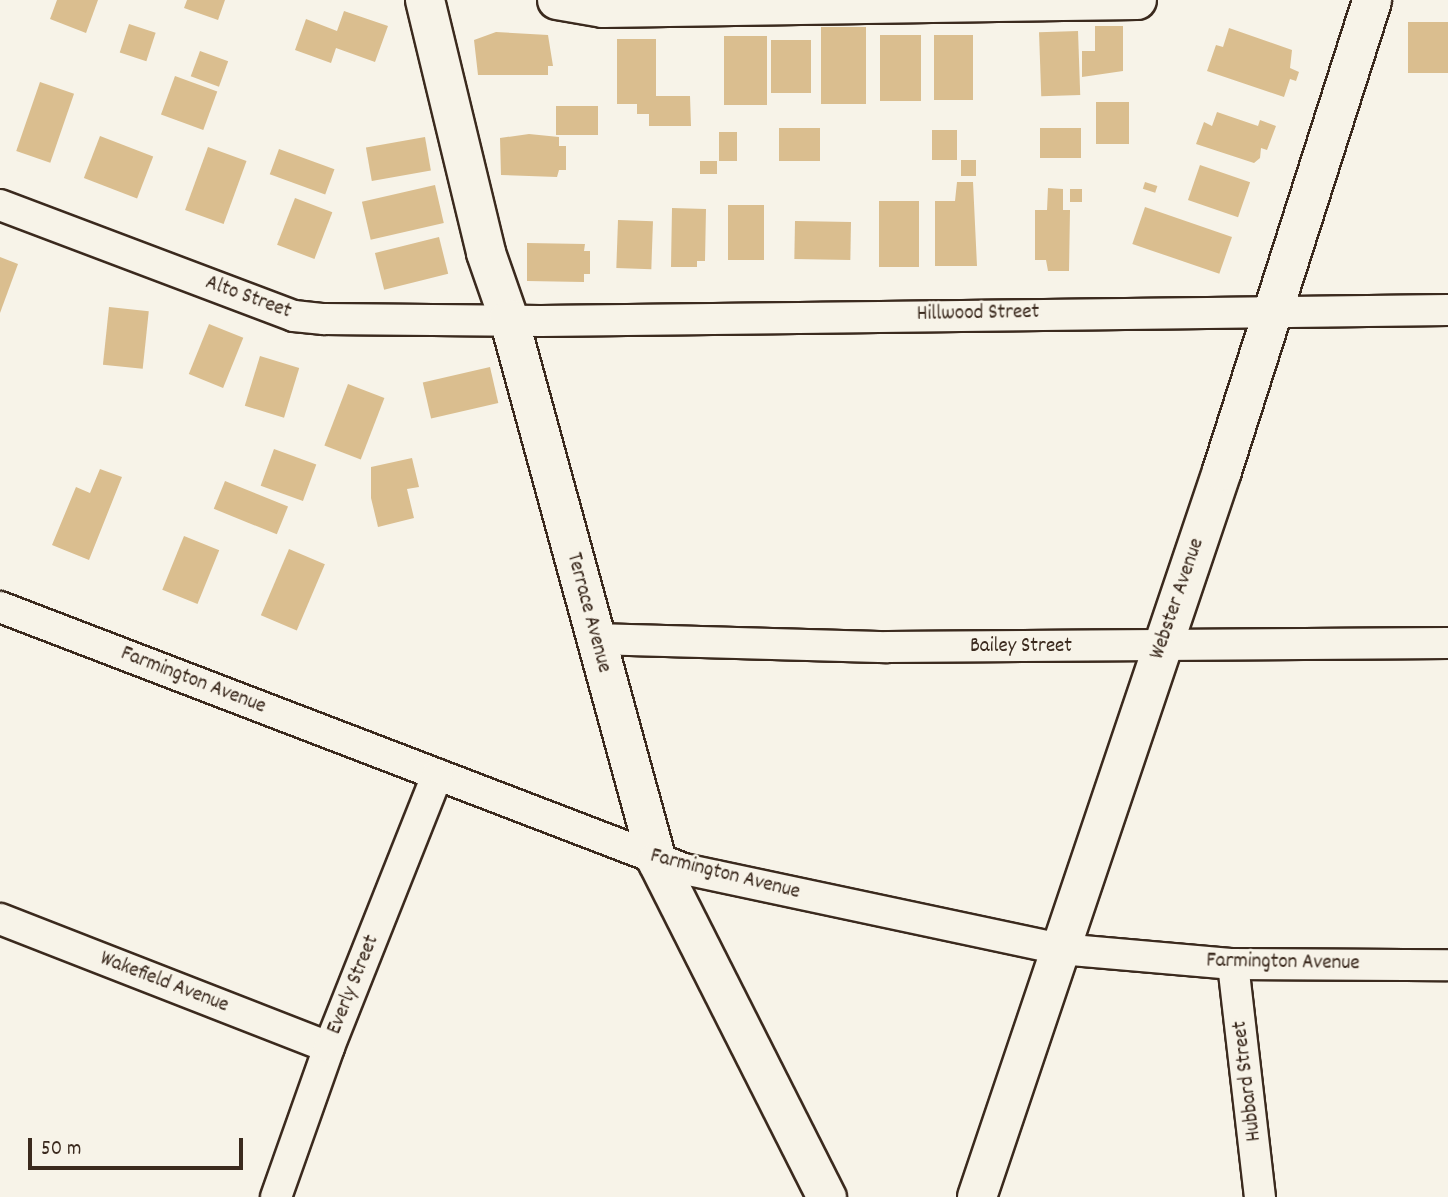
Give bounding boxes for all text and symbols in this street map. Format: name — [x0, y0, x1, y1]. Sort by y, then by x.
street label: Alto Street — [202, 271, 294, 325]
street label: Hillwood Street — [917, 300, 1039, 328]
street label: Webster Avenue — [1146, 535, 1210, 663]
street label: Terrace Avenue — [560, 550, 616, 676]
street label: Bailey Street — [970, 634, 1072, 660]
street label: Farmington Avenue — [117, 642, 269, 720]
street label: Farmington Avenue — [648, 844, 802, 906]
street label: Everly Street — [323, 932, 385, 1038]
street label: Wakefield Avenue — [96, 947, 232, 1019]
street label: Farmington Avenue — [1206, 949, 1360, 977]
street label: Hubbard Street — [1228, 1019, 1268, 1143]
scale bar — [32, 1124, 247, 1168]
text: 50 m — [41, 1135, 81, 1165]

